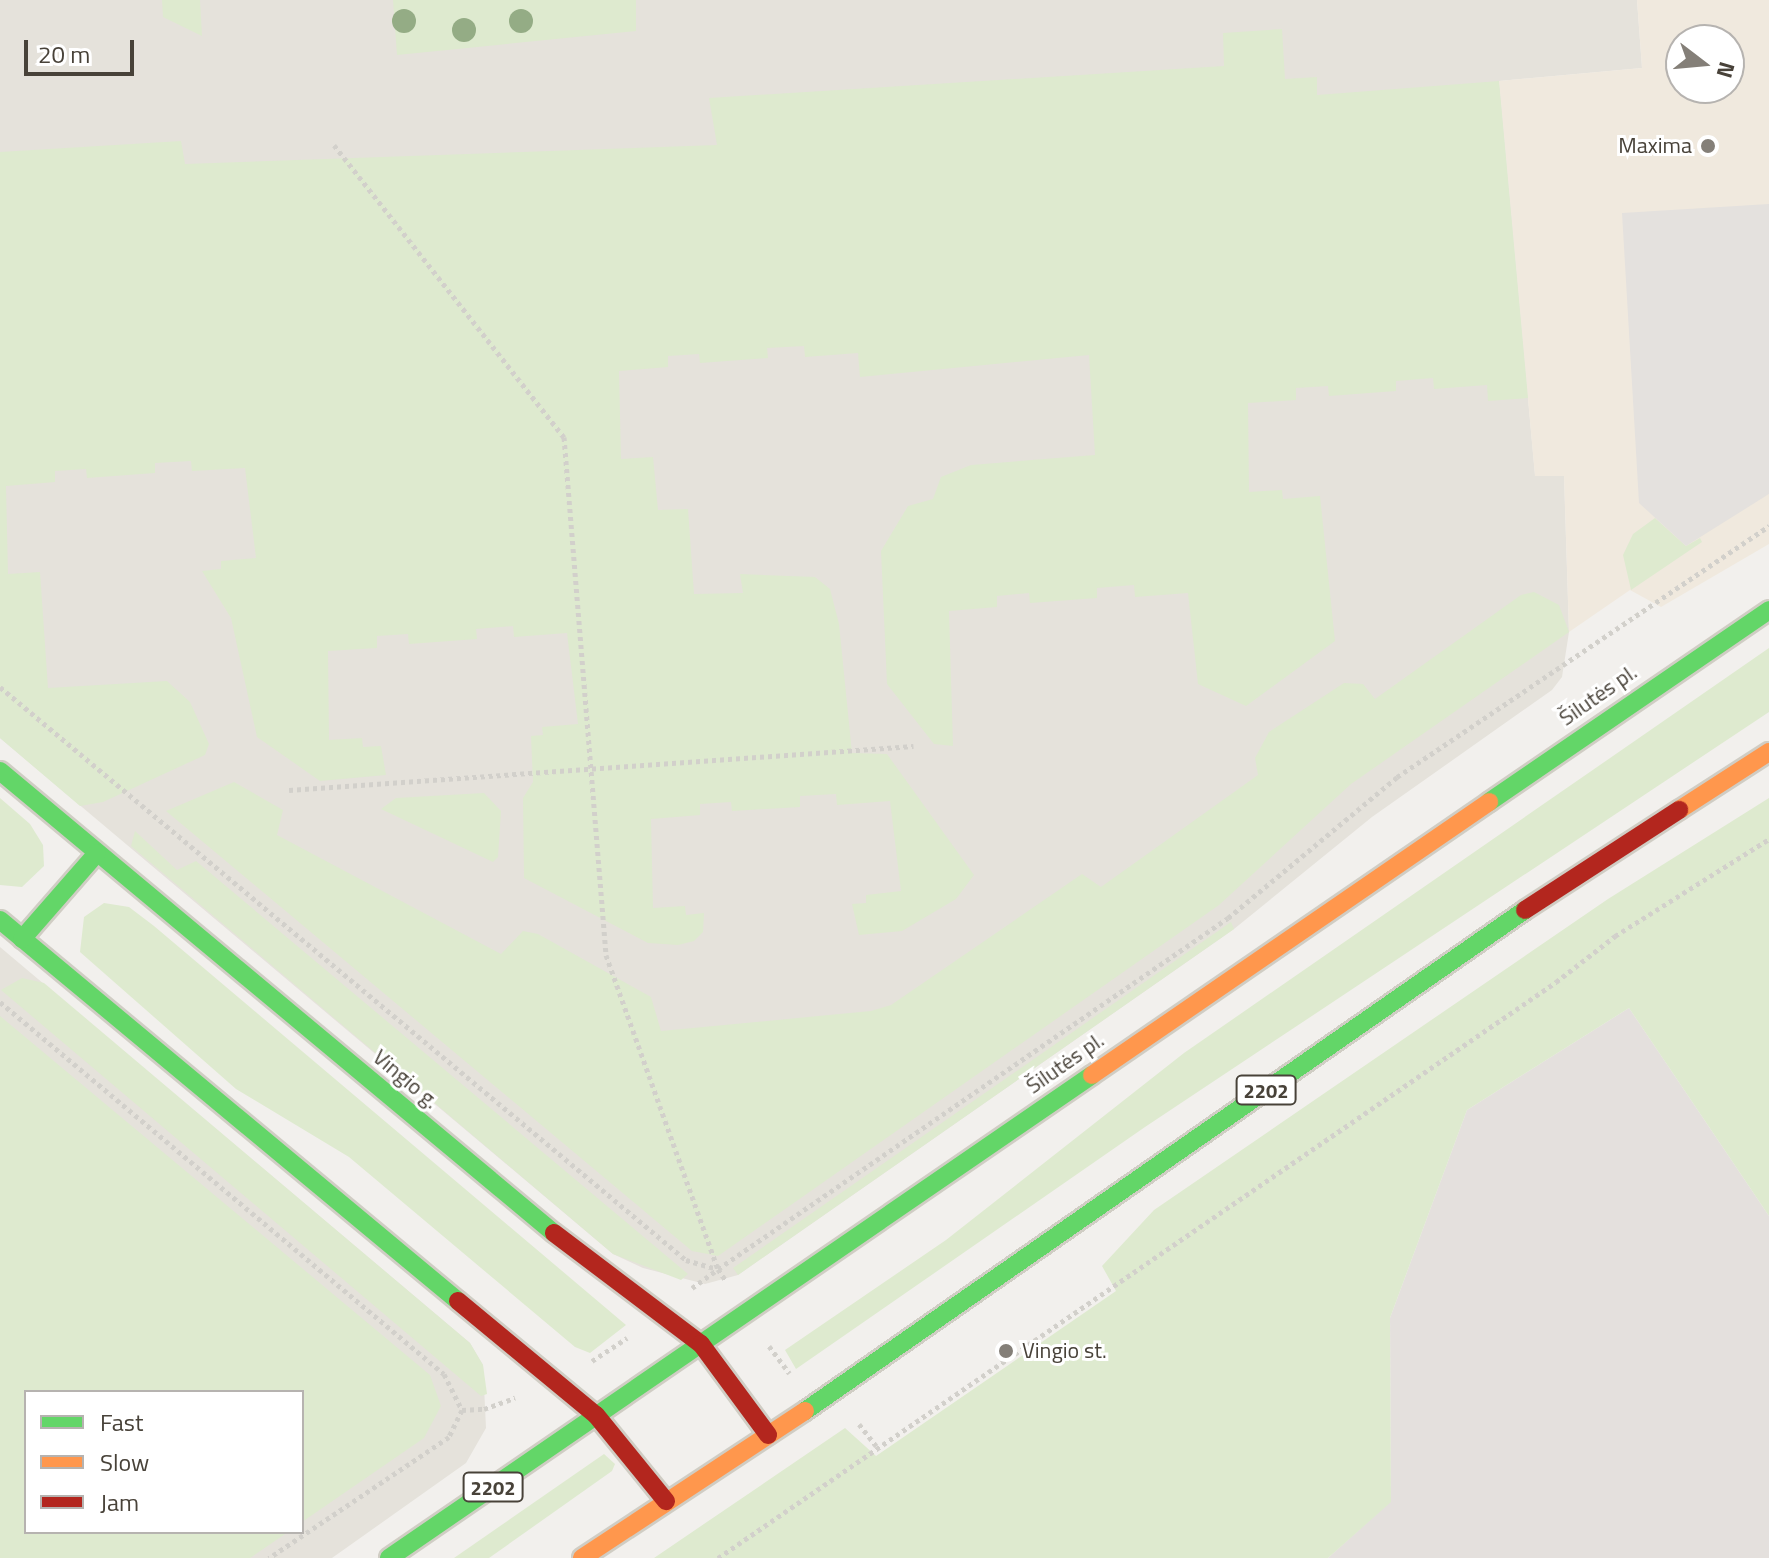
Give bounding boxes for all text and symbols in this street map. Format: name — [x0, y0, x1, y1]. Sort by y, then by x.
scale bar — [28, 24, 138, 74]
north arrow — [1665, 24, 1745, 104]
text: 20 m — [38, 36, 90, 72]
text: N — [1708, 58, 1745, 82]
place label: Maxima — [1618, 133, 1692, 159]
marker: Maxima — [1699, 137, 1717, 155]
street label: Šilutės pl. — [1554, 659, 1642, 731]
street label: Šilutės pl. — [1021, 1027, 1109, 1099]
street label: Vingio g. — [368, 1044, 444, 1114]
road number: 2202 — [1234, 1074, 1298, 1106]
place label: Vingio st. — [1022, 1338, 1107, 1364]
marker: Vingio st. — [997, 1342, 1015, 1360]
legend — [24, 1390, 304, 1534]
text: Fast — [100, 1404, 143, 1440]
text: Slow — [100, 1444, 149, 1480]
road number: 2202 — [461, 1471, 525, 1503]
text: Jam — [100, 1484, 139, 1520]

